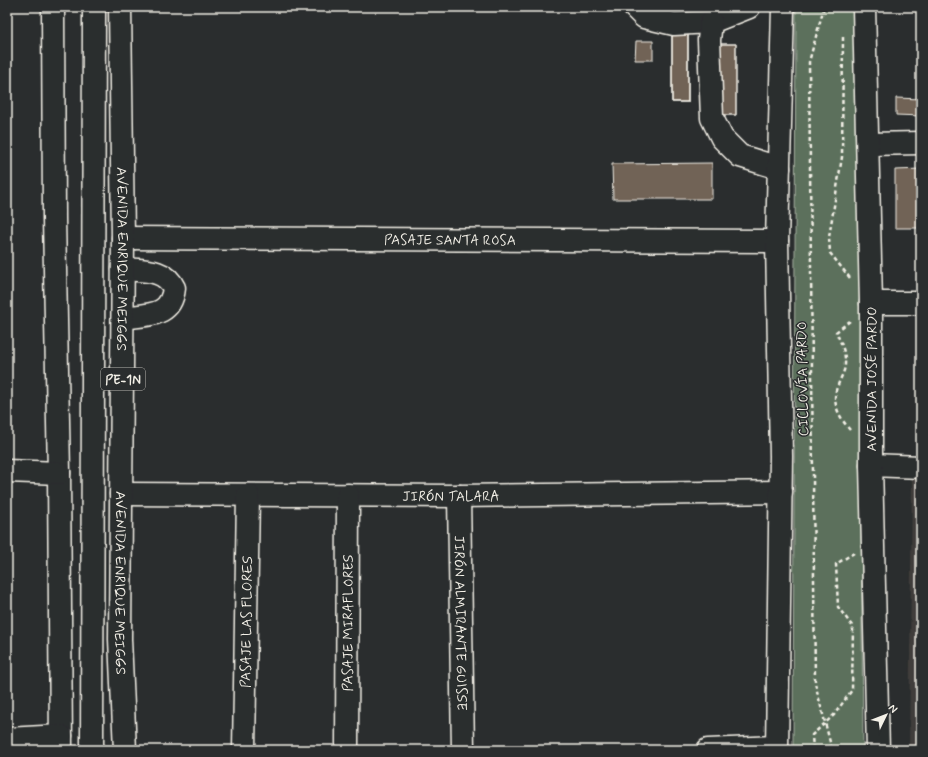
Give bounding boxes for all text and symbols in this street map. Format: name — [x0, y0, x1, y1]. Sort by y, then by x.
street label: AVENIDA ENRIQUE MEIGGS — [112, 167, 131, 351]
street label: PASAJE SANTA ROSA — [384, 231, 516, 250]
street label: AVENIDA JOSÉ PARDO — [863, 307, 881, 451]
street label: CICLOVÍA PARDO — [793, 321, 813, 437]
road number: PE-1N — [101, 368, 145, 390]
street label: JIRÓN TALARA — [402, 487, 500, 506]
street label: AVENIDA ENRIQUE MEIGGS — [110, 491, 130, 676]
street label: JIRÓN ALMIRANTE GUISSE — [450, 535, 470, 711]
street label: PASAJE MIRAFLORES — [339, 554, 358, 691]
street label: PASAJE LAS FLORES — [237, 556, 257, 688]
north arrow — [866, 695, 906, 735]
text: N — [885, 701, 900, 716]

